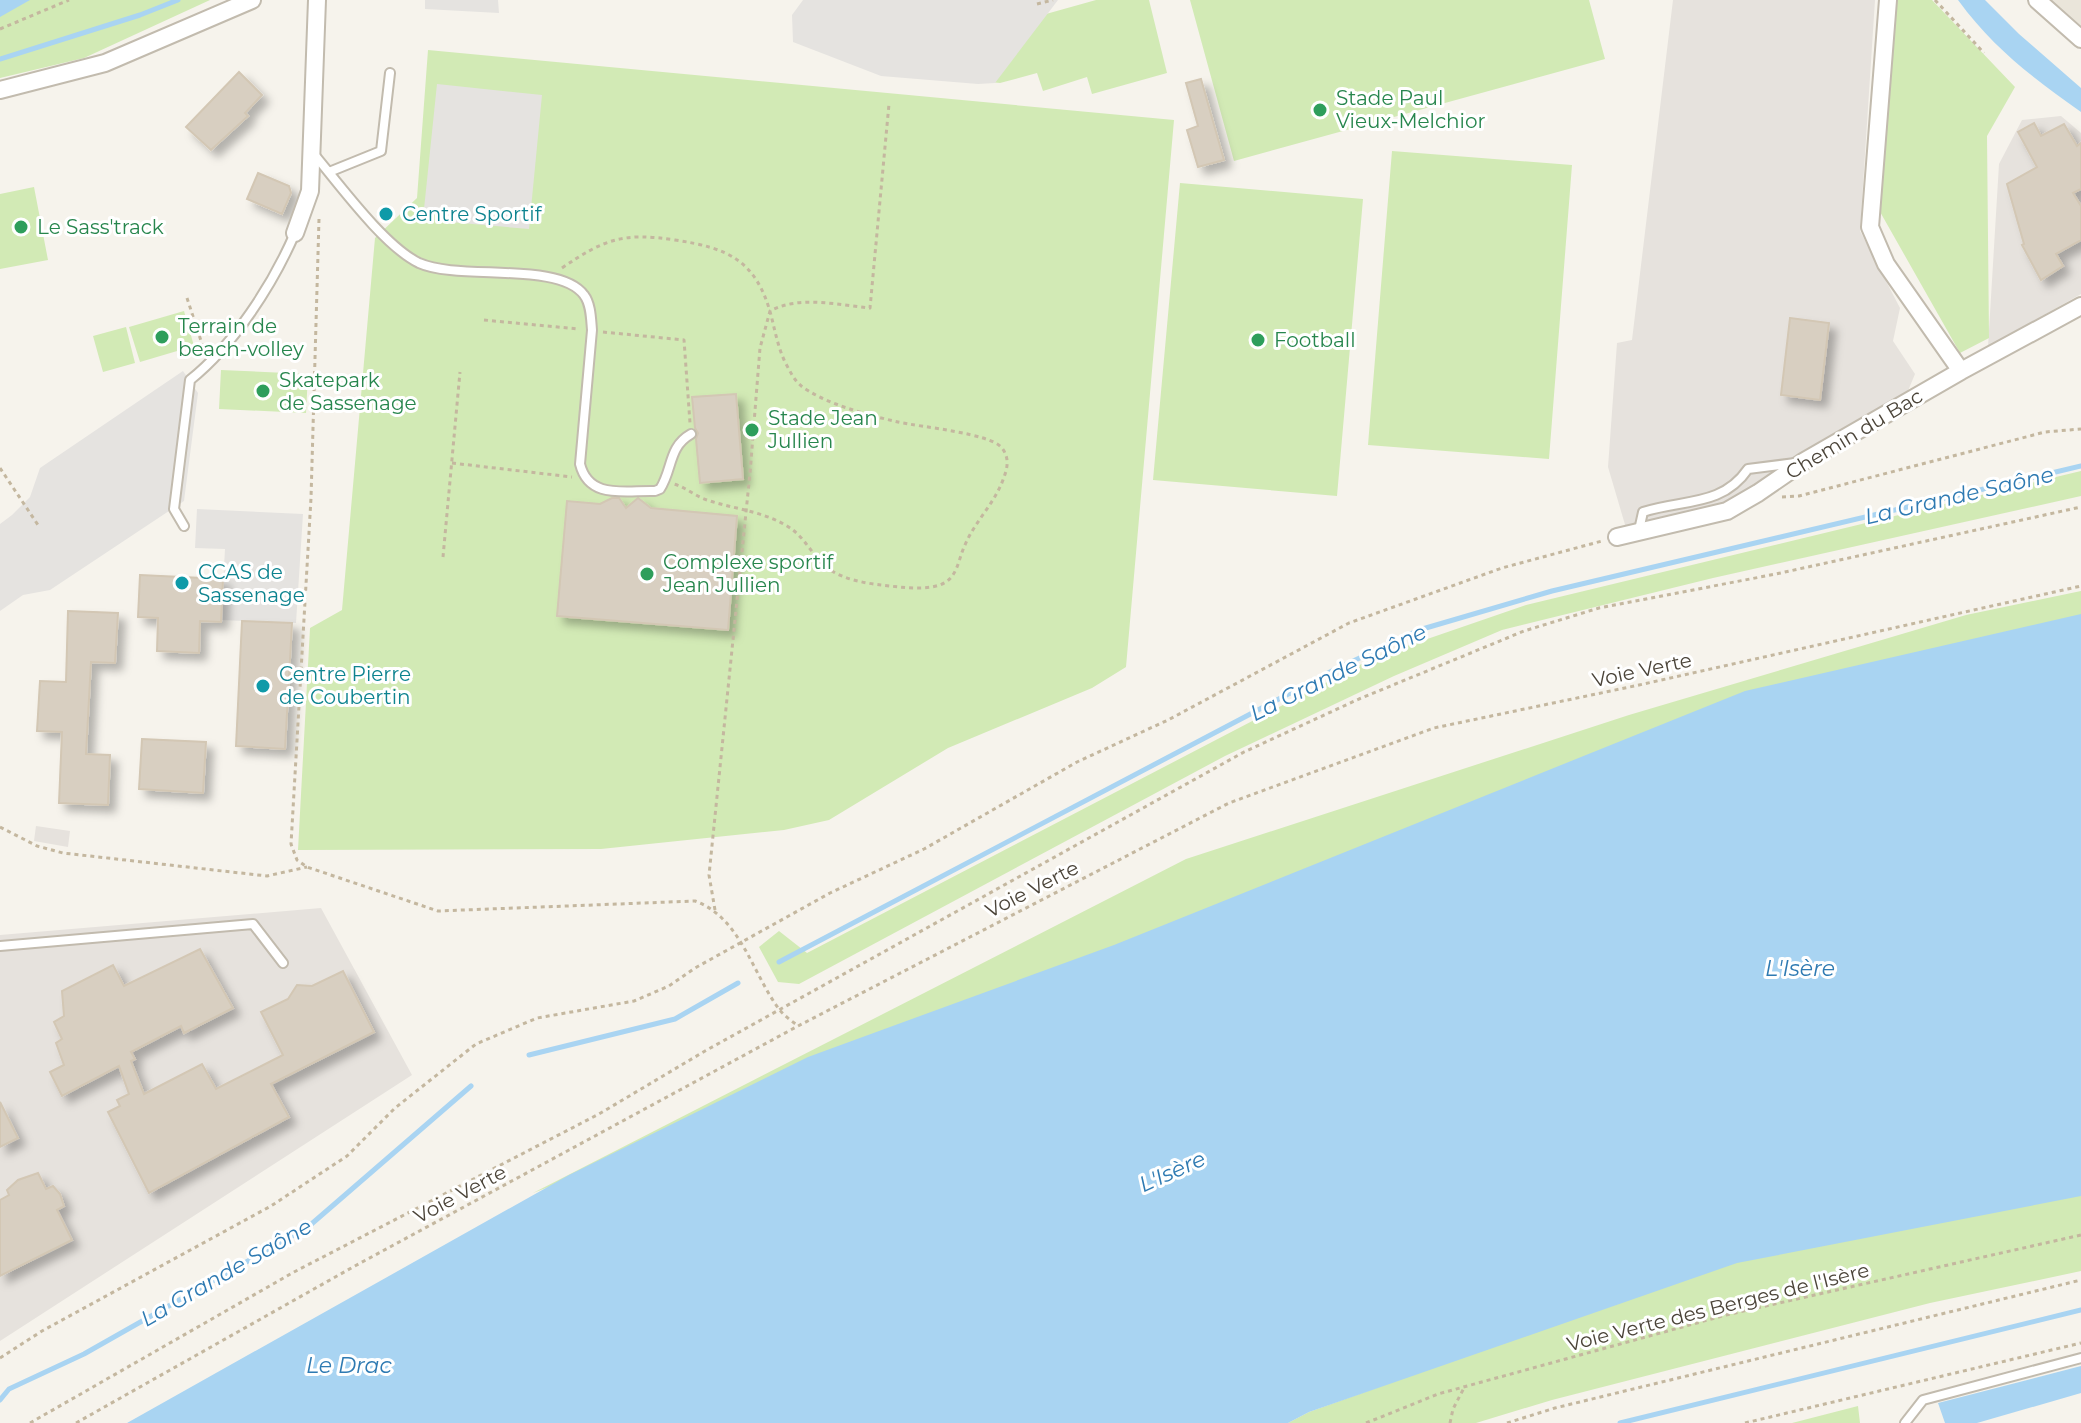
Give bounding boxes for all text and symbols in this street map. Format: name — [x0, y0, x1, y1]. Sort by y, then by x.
place label: Stade Paul Vieux-Melchior — [1336, 86, 1486, 133]
marker: Stade Paul Vieux-Melchior — [1311, 101, 1329, 119]
place label: Centre Sportif — [402, 202, 543, 226]
marker: Centre Sportif — [377, 205, 395, 223]
place label: Le Sass'track — [37, 215, 164, 239]
marker: Le Sass'track — [12, 218, 30, 236]
place label: Terrain de beach-volley — [178, 314, 304, 361]
marker: Terrain de beach-volley — [153, 328, 171, 346]
place label: Football — [1274, 328, 1356, 352]
marker: Football — [1249, 331, 1267, 349]
place label: Skatepark de Sassenage — [279, 368, 417, 415]
marker: Skatepark de Sassenage — [254, 382, 272, 400]
street label: Chemin du Bac — [1781, 384, 1927, 484]
place label: Stade Jean Jullien — [767, 406, 878, 453]
marker: Stade Jean Jullien — [743, 421, 761, 439]
water label: La Grande Saône — [1862, 461, 2056, 530]
place label: Complexe sportif Jean Jullien — [662, 550, 835, 597]
place label: CCAS de Sassenage — [198, 560, 305, 607]
marker: Complexe sportif Jean Jullien — [638, 565, 656, 583]
marker: CCAS de Sassenage — [173, 574, 191, 592]
water label: La Grande Saône — [1245, 618, 1431, 727]
street label: Voie Verte — [1590, 648, 1694, 692]
place label: Centre Pierre de Coubertin — [279, 662, 411, 709]
marker: Centre Pierre de Coubertin — [254, 677, 272, 695]
street label: Voie Verte — [981, 855, 1083, 923]
water label: L'Isère — [1765, 955, 1835, 982]
water label: L'Isère — [1135, 1145, 1210, 1198]
street label: Voie Verte — [410, 1160, 510, 1228]
water label: La Grande Saône — [136, 1212, 317, 1332]
street label: Voie Verte des Berges de l'Isère — [1564, 1258, 1872, 1356]
water label: Le Drac — [306, 1352, 393, 1379]

